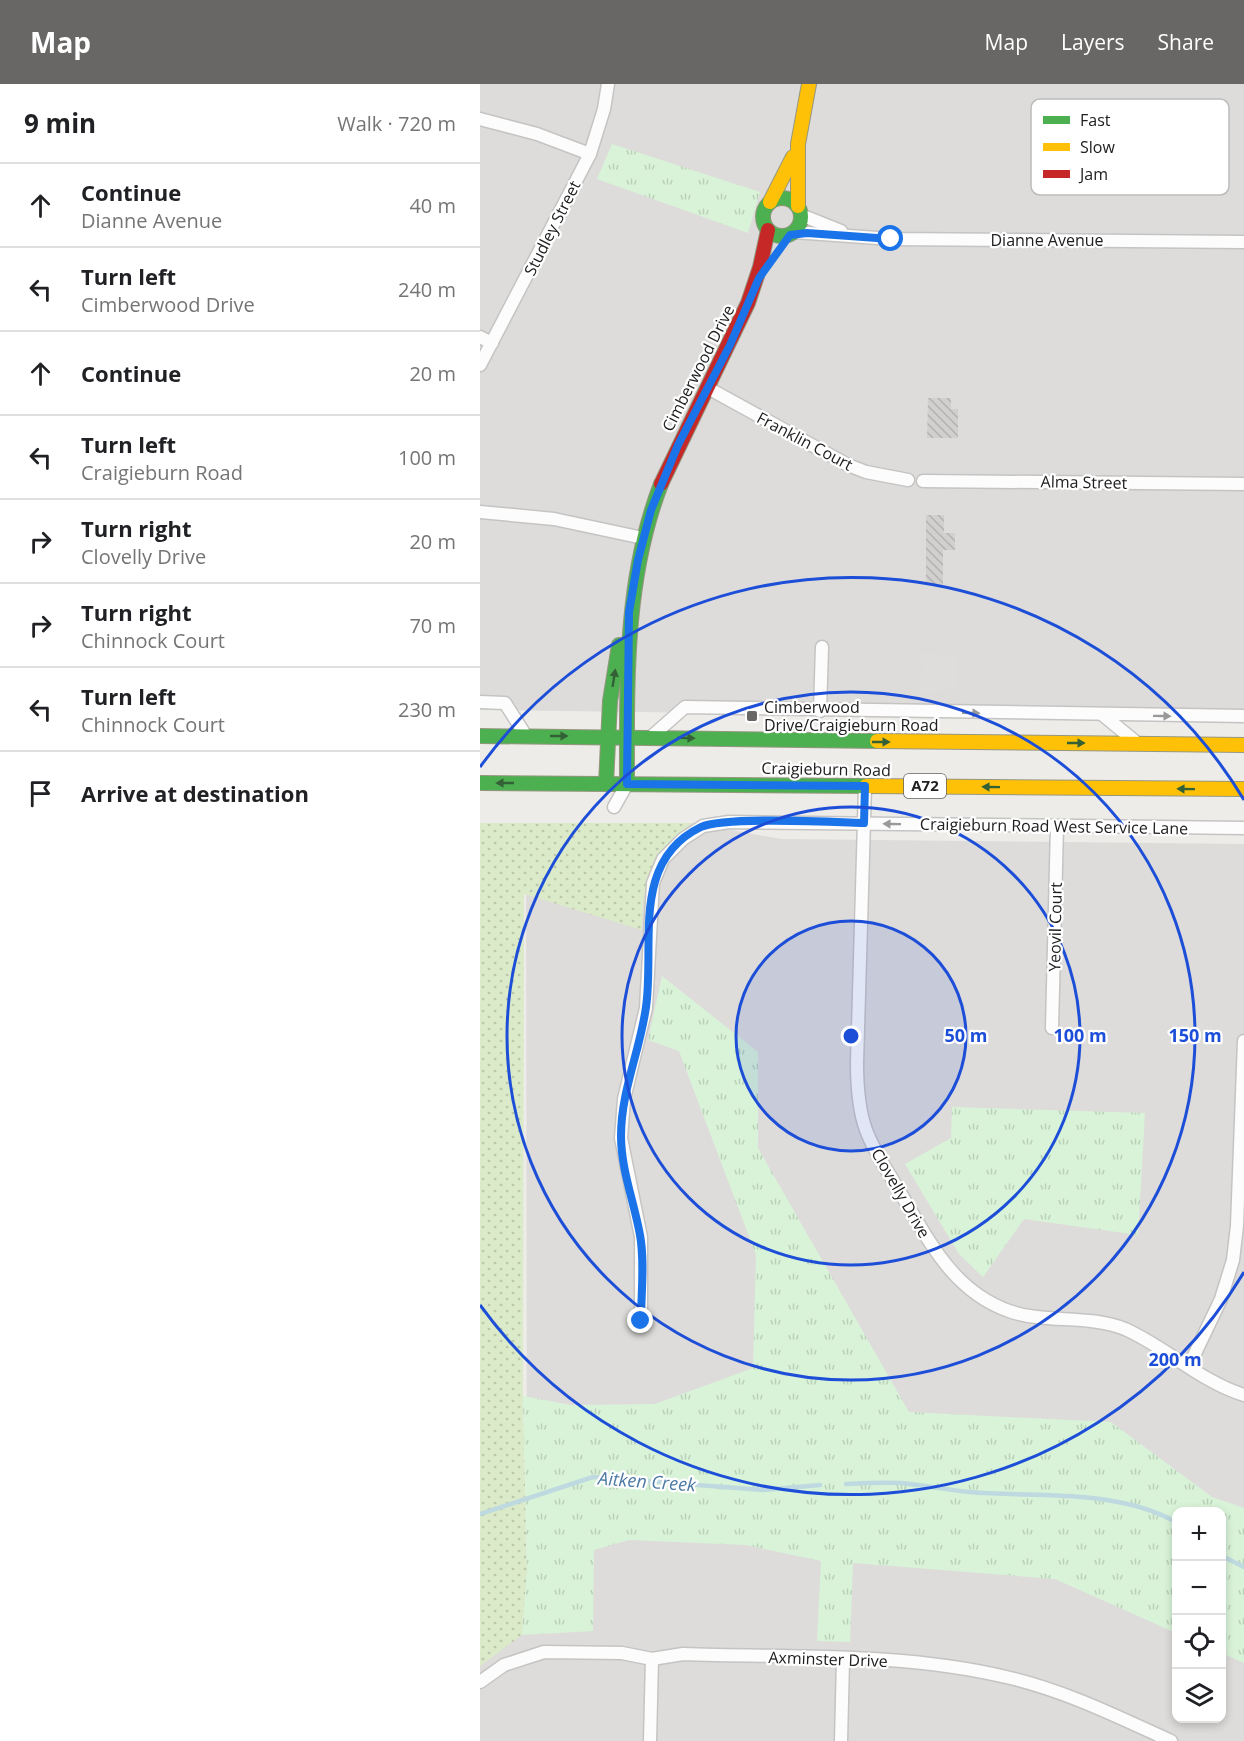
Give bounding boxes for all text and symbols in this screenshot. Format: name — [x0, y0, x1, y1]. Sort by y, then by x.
text: Map — [30, 23, 91, 61]
text: Map — [985, 28, 1028, 56]
text: Layers — [1061, 28, 1125, 56]
text: Share — [1158, 28, 1214, 56]
legend — [1031, 99, 1229, 195]
text: 9 min — [24, 105, 96, 141]
text: Fast — [1080, 109, 1111, 131]
text: Walk · 720 m — [337, 110, 456, 137]
text: Slow — [1080, 136, 1115, 158]
text: Jam — [1078, 163, 1108, 185]
street label: Studley Street — [519, 176, 586, 279]
text: Continue — [81, 177, 181, 207]
icon: ahead — [24, 189, 57, 222]
text: 40 m — [409, 192, 456, 219]
text: Dianne Avenue — [81, 207, 222, 234]
route start — [877, 225, 903, 251]
street label: Dianne Avenue — [990, 229, 1104, 251]
text: Turn left — [81, 261, 176, 291]
icon: left — [24, 273, 57, 306]
text: 240 m — [398, 276, 456, 303]
text: Cimberwood Drive — [81, 291, 255, 318]
street label: Cimberwood Drive — [657, 301, 739, 435]
icon: ahead — [24, 357, 57, 390]
text: Continue — [81, 358, 181, 388]
text: 20 m — [409, 360, 456, 387]
street label: Franklin Court — [753, 406, 857, 476]
text: Turn left — [81, 429, 176, 459]
icon: left — [24, 441, 57, 474]
text: 100 m — [398, 444, 456, 471]
text: Craigieburn Road — [81, 459, 243, 486]
street label: Alma Street — [1040, 470, 1128, 494]
text: Turn right — [81, 513, 192, 543]
icon: right — [24, 525, 57, 558]
text: 20 m — [409, 528, 456, 555]
text: Clovelly Drive — [81, 543, 206, 570]
text: Turn right — [81, 597, 192, 627]
icon: right — [24, 609, 57, 642]
text: 70 m — [409, 612, 456, 639]
text: Chinnock Court — [81, 627, 225, 654]
one-way arrow — [609, 669, 618, 688]
text: Turn left — [81, 681, 176, 711]
icon: left — [24, 693, 57, 726]
text: 230 m — [398, 696, 456, 723]
place label: Cimberwood Drive/Craigieburn Road — [764, 696, 939, 736]
marker: Cimberwood Drive/Craigieburn Road — [745, 709, 759, 723]
one-way arrow — [962, 709, 981, 718]
text: Chinnock Court — [81, 711, 225, 738]
one-way arrow — [1152, 711, 1171, 720]
one-way arrow — [550, 731, 569, 741]
one-way arrow — [676, 733, 695, 743]
one-way arrow — [871, 737, 890, 747]
one-way arrow — [1066, 738, 1085, 748]
street label: Craigieburn Road — [761, 757, 891, 781]
road number: A72 — [904, 774, 946, 798]
icon: arrive — [24, 777, 57, 810]
text: Arrive at destination — [81, 778, 309, 808]
one-way arrow — [496, 778, 515, 788]
one-way arrow — [981, 782, 1000, 792]
one-way arrow — [1176, 784, 1195, 794]
street label: Craigieburn Road West Service Lane — [920, 813, 1188, 839]
one-way arrow — [882, 820, 901, 829]
street label: Yeovil Court — [1043, 882, 1067, 972]
text: 50 m — [945, 1023, 987, 1047]
text: 100 m — [1053, 1023, 1107, 1047]
text: 150 m — [1168, 1023, 1222, 1047]
centre of rings — [841, 1026, 861, 1046]
street label: Clovelly Drive — [866, 1144, 936, 1242]
route end — [627, 1307, 653, 1333]
text: 200 m — [1148, 1347, 1202, 1371]
water label: Aitken Creek — [595, 1465, 698, 1496]
map controls — [1172, 1507, 1226, 1723]
button: + — [1172, 1507, 1226, 1561]
button: − — [1172, 1561, 1226, 1615]
button: locate — [1172, 1615, 1226, 1669]
street label: Axminster Drive — [768, 1646, 888, 1672]
button: layers — [1172, 1669, 1226, 1723]

